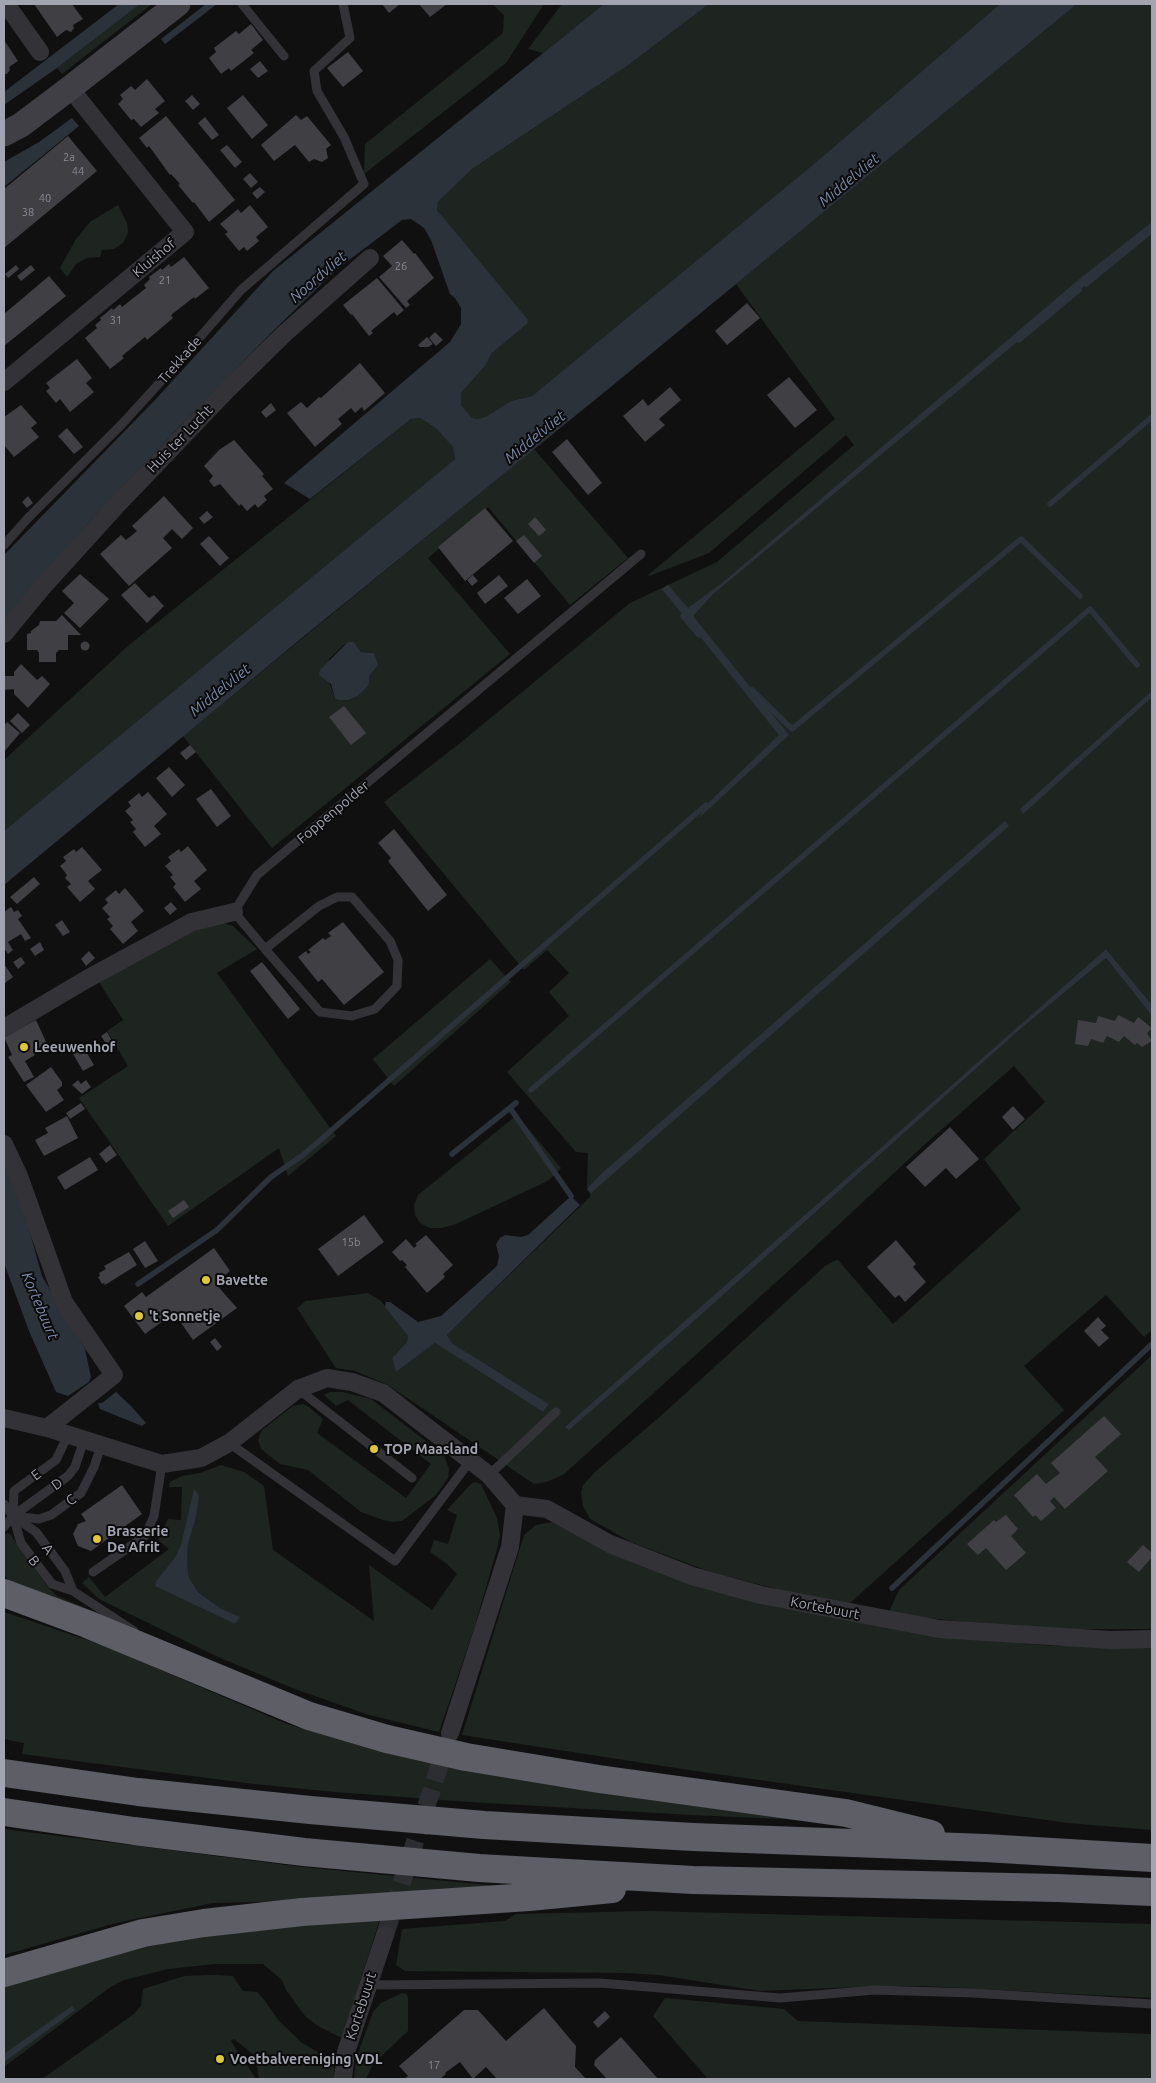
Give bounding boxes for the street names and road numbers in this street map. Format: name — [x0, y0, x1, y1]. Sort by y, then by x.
street label: Kluishof — [129, 235, 179, 281]
street label: Trekkade — [155, 333, 205, 387]
street label: Huis ter Lucht — [144, 402, 216, 476]
street label: Foppenpolder — [294, 777, 372, 847]
street label: E — [28, 1466, 44, 1484]
street label: D — [48, 1474, 66, 1494]
street label: C — [63, 1491, 79, 1509]
street label: A — [39, 1540, 57, 1558]
street label: B — [25, 1552, 43, 1570]
street label: Kortebuurt — [789, 1593, 861, 1623]
street label: Kortebuurt — [342, 1970, 380, 2042]

